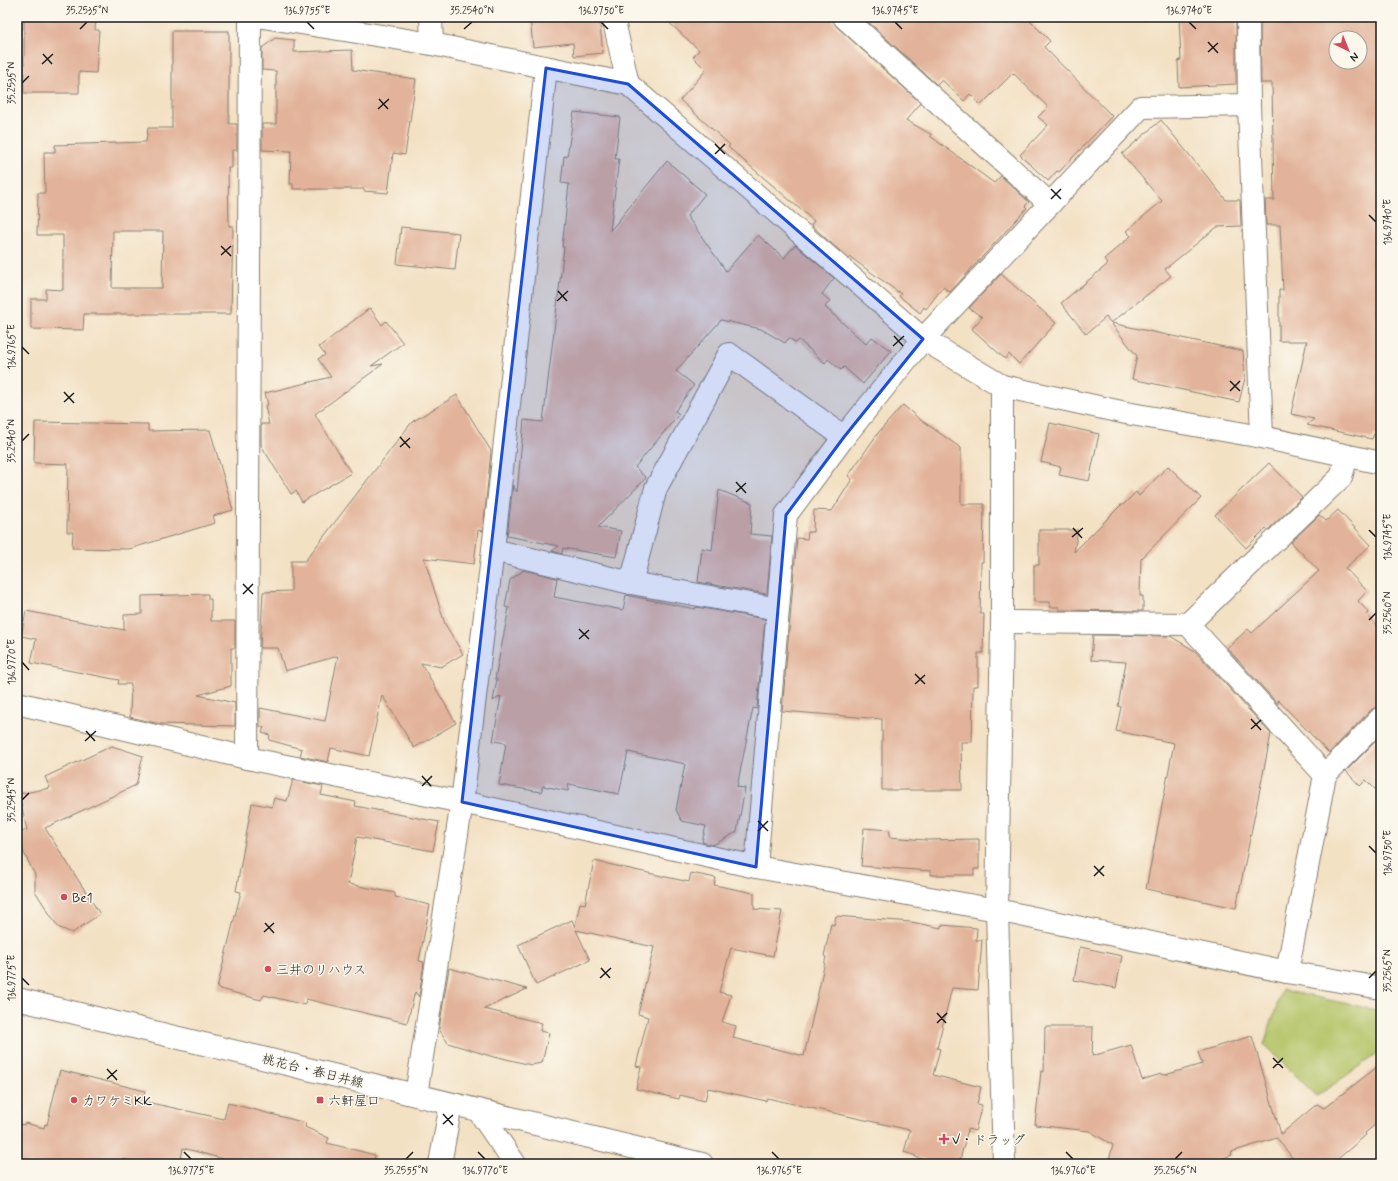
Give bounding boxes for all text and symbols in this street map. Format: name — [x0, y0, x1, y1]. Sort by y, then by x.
text: 35.2535°N — [66, 4, 109, 18]
text: 136.9755°E — [284, 4, 330, 18]
text: 35.2540°N — [450, 4, 494, 18]
text: 136.9750°E — [578, 4, 624, 18]
text: 136.9745°E — [872, 4, 919, 18]
text: 136.9740°E — [1166, 4, 1212, 18]
north arrow — [1328, 30, 1368, 70]
text: N — [1347, 49, 1362, 64]
text: 35.2535°N — [5, 61, 19, 104]
text: 136.9740°E — [1381, 199, 1395, 245]
text: 136.9765°E — [5, 324, 19, 370]
text: 35.2540°N — [5, 419, 19, 463]
text: 136.9745°E — [1381, 513, 1395, 560]
text: 35.2560°N — [1381, 591, 1395, 634]
text: 136.9770°E — [5, 639, 19, 685]
text: 35.2545°N — [5, 777, 19, 822]
text: 136.9750°E — [1381, 830, 1395, 876]
place label: Be1 — [72, 890, 92, 907]
marker: Be1 — [59, 892, 69, 902]
text: 35.2565°N — [1381, 949, 1395, 993]
text: 136.9775°E — [5, 955, 19, 1001]
place label: 三井のリハウス — [276, 962, 366, 979]
marker: 三井のリハウス — [263, 964, 273, 974]
street label: 桃花台・春日井線 — [260, 1051, 366, 1093]
place label: カワケミKK — [82, 1093, 152, 1110]
place label: 六軒屋口 — [328, 1093, 380, 1110]
marker: カワケミKK — [69, 1095, 79, 1105]
marker: 六軒屋口 — [315, 1095, 325, 1105]
place label: V・ドラッグ — [952, 1132, 1025, 1149]
marker: V・ドラッグ — [939, 1134, 949, 1144]
text: 136.9775°E — [168, 1164, 214, 1178]
text: 35.2555°N — [384, 1164, 428, 1178]
text: 136.9770°E — [462, 1164, 508, 1178]
text: 136.9765°E — [756, 1164, 802, 1178]
text: 136.9760°E — [1050, 1164, 1096, 1178]
text: 35.2565°N — [1153, 1164, 1197, 1178]

